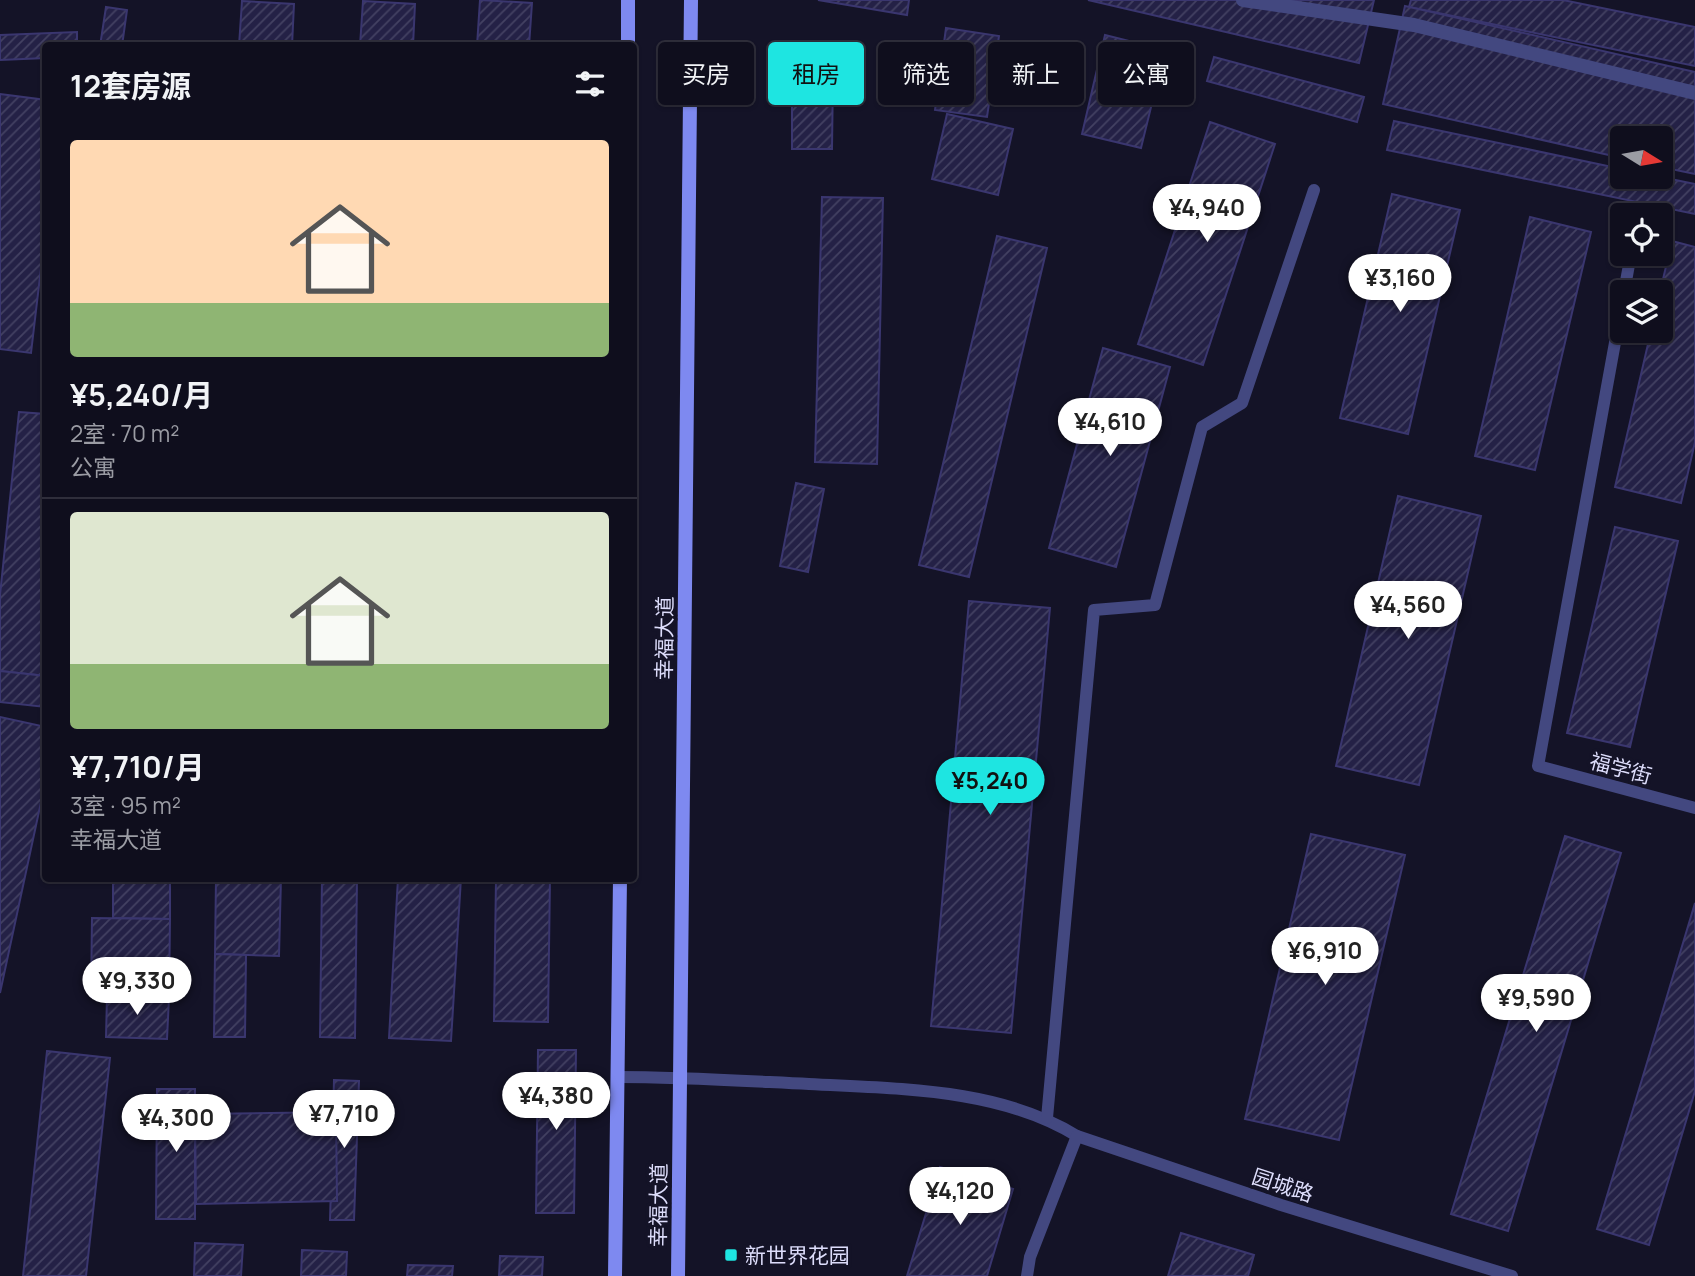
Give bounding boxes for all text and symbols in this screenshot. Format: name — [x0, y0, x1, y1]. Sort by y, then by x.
chip: 买房 — [658, 42, 754, 105]
chip: 租房 — [768, 42, 864, 105]
chip: 筛选 — [878, 42, 974, 105]
chip: 新上 — [988, 42, 1084, 105]
chip: 公寓 — [1098, 42, 1194, 105]
text: 12套房源 — [70, 65, 191, 106]
icon: filters — [571, 65, 609, 103]
north arrow — [1610, 126, 1673, 189]
map controls — [1610, 126, 1673, 343]
pin: ¥4,940 — [1150, 184, 1264, 244]
icon: home — [277, 186, 403, 312]
text: ¥4,940 — [1169, 191, 1245, 223]
button: locate — [1610, 203, 1673, 266]
pin: ¥3,160 — [1343, 254, 1457, 314]
text: ¥3,160 — [1364, 261, 1436, 293]
button: layers — [1610, 280, 1673, 343]
text: ¥5,240/月 — [70, 374, 213, 415]
pin: ¥4,610 — [1053, 398, 1167, 458]
text: ¥4,610 — [1074, 405, 1146, 437]
text: 2室 · 70 m² — [70, 417, 179, 449]
text: 公寓 — [70, 451, 116, 483]
icon: home — [277, 558, 403, 684]
pin: ¥4,560 — [1351, 582, 1465, 641]
text: ¥4,560 — [1370, 588, 1446, 620]
street label: 幸福大道 — [649, 596, 679, 680]
text: ¥7,710/月 — [70, 746, 205, 787]
street label: 福学街 — [1587, 746, 1655, 790]
pin: ¥5,240 — [933, 758, 1047, 817]
text: ¥5,240 — [952, 764, 1028, 796]
text: 3室 · 95 m² — [70, 789, 181, 821]
text: 幸福大道 — [70, 823, 162, 855]
pin: ¥6,910 — [1268, 928, 1382, 987]
text: ¥6,910 — [1288, 934, 1362, 966]
pin: ¥9,330 — [80, 958, 194, 1017]
text: ¥9,330 — [98, 964, 176, 996]
pin: ¥9,590 — [1479, 974, 1593, 1034]
text: ¥9,590 — [1497, 981, 1575, 1013]
pin: ¥4,380 — [499, 1072, 613, 1132]
text: ¥4,380 — [518, 1079, 594, 1111]
pin: ¥7,710 — [287, 1090, 401, 1150]
pin: ¥4,300 — [119, 1094, 233, 1154]
text: ¥7,710 — [309, 1097, 379, 1129]
text: ¥4,300 — [138, 1101, 214, 1133]
street label: 园城路 — [1249, 1162, 1317, 1208]
street label: 幸福大道 — [643, 1163, 673, 1247]
pin: ¥4,120 — [903, 1168, 1017, 1227]
text: ¥4,120 — [925, 1174, 995, 1206]
place label: 新世界花园 — [745, 1241, 850, 1269]
marker: 新世界花园 — [723, 1247, 739, 1263]

